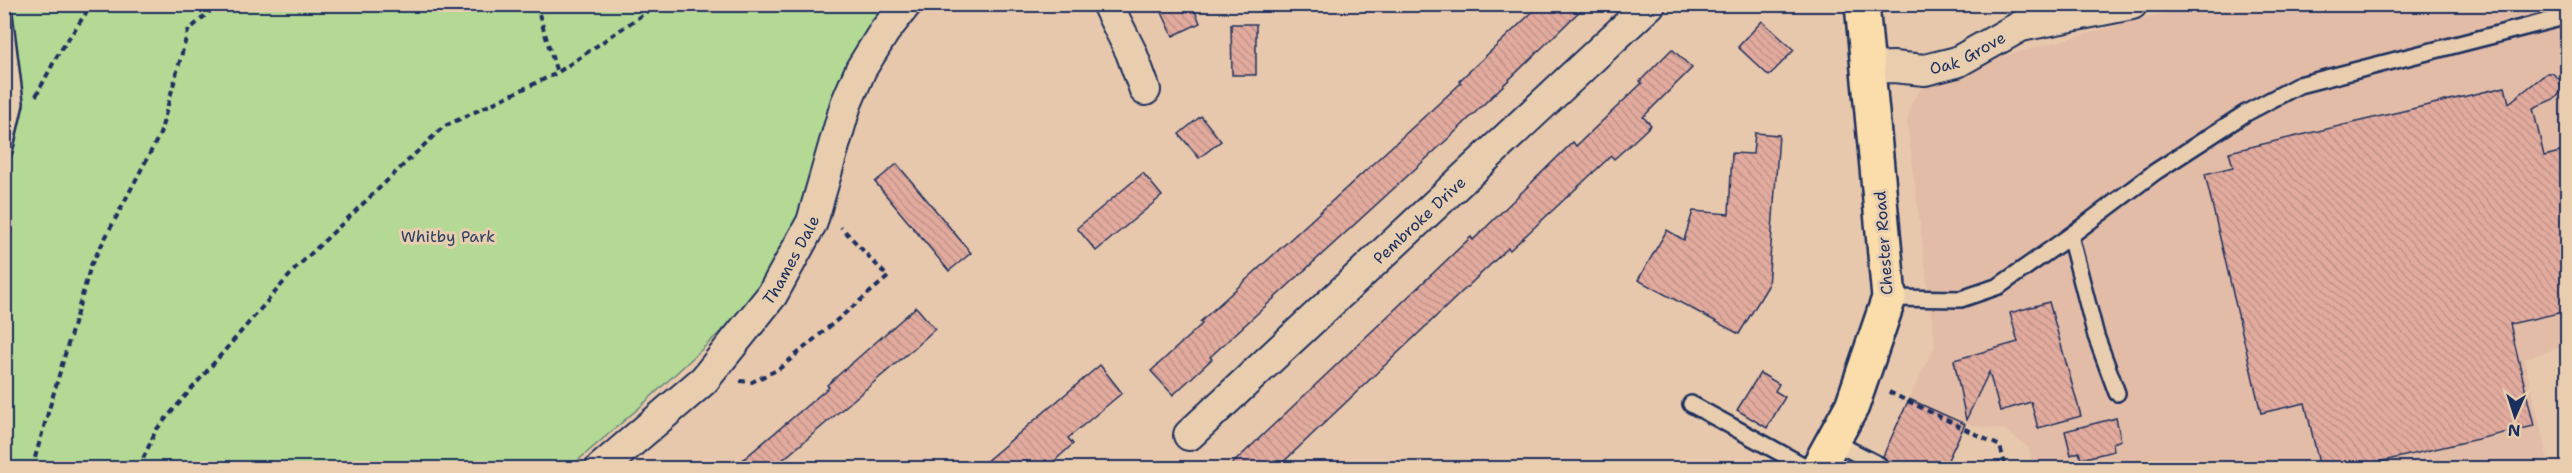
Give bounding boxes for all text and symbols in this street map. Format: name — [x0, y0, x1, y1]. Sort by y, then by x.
street label: Oak Grove — [1927, 27, 2009, 79]
street label: Pembroke Drive — [1369, 172, 1470, 269]
street label: Chester Road — [1869, 190, 1898, 296]
street label: Thames Dale — [758, 214, 824, 309]
park label: Whitby Park — [401, 226, 495, 247]
north arrow — [2485, 386, 2545, 446]
text: N — [2507, 420, 2521, 441]

